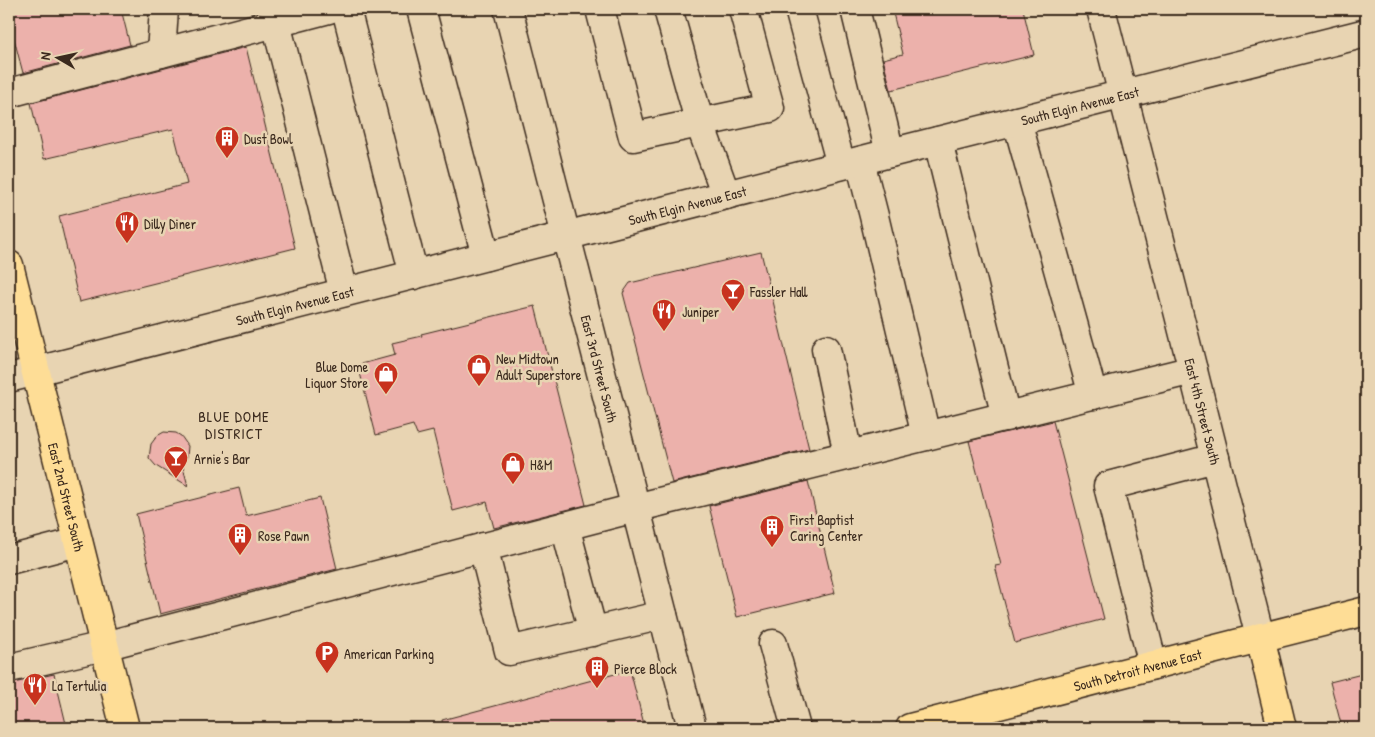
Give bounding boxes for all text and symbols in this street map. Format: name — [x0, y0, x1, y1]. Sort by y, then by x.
north arrow — [32, 32, 82, 82]
text: N — [35, 50, 55, 61]
street label: South Elgin Avenue East — [1019, 81, 1141, 129]
building icon: Dust Bowl — [214, 125, 240, 159]
place label: Dust Bowl — [244, 129, 293, 148]
street label: South Elgin Avenue East — [626, 181, 748, 229]
restaurant icon: Dilly Diner — [114, 210, 140, 244]
place label: Dilly Diner — [144, 214, 197, 234]
bar icon: Fassler Hall — [720, 278, 746, 312]
street label: South Elgin Avenue East — [234, 281, 356, 329]
place label: Fassler Hall — [749, 282, 808, 301]
restaurant icon: Juniper — [651, 298, 677, 332]
place label: Juniper — [682, 302, 720, 322]
street label: East 3rd Street South — [577, 313, 623, 424]
place label: New Midtown Adult Superstore — [496, 349, 582, 385]
shop icon: New Midtown Adult Superstore — [466, 353, 492, 387]
street label: East 4th Street South — [1181, 356, 1226, 466]
place label: Blue Dome Liquor Store — [305, 357, 368, 393]
shop icon: Blue Dome Liquor Store — [373, 361, 399, 395]
district label: BLUE DOME DISTRICT — [198, 406, 270, 444]
street label: East 2nd Street South — [44, 441, 90, 553]
bar icon: Arnie's Bar — [163, 445, 189, 479]
place label: Arnie's Bar — [194, 449, 251, 468]
shop icon: H&M — [500, 451, 526, 485]
place label: H&M — [530, 455, 552, 474]
place label: First Baptist Caring Center — [789, 510, 863, 546]
building icon: First Baptist Caring Center — [759, 514, 785, 548]
building icon: Rose Pawn — [227, 522, 253, 556]
place label: Rose Pawn — [258, 526, 309, 545]
parking icon: American Parking — [314, 640, 340, 674]
street label: South Detroit Avenue East — [1071, 643, 1204, 695]
place label: American Parking — [344, 644, 434, 664]
building icon: Pierce Block — [584, 655, 610, 689]
place label: Pierce Block — [614, 659, 677, 678]
restaurant icon: La Tertulia — [22, 672, 48, 706]
place label: La Tertulia — [52, 676, 107, 695]

